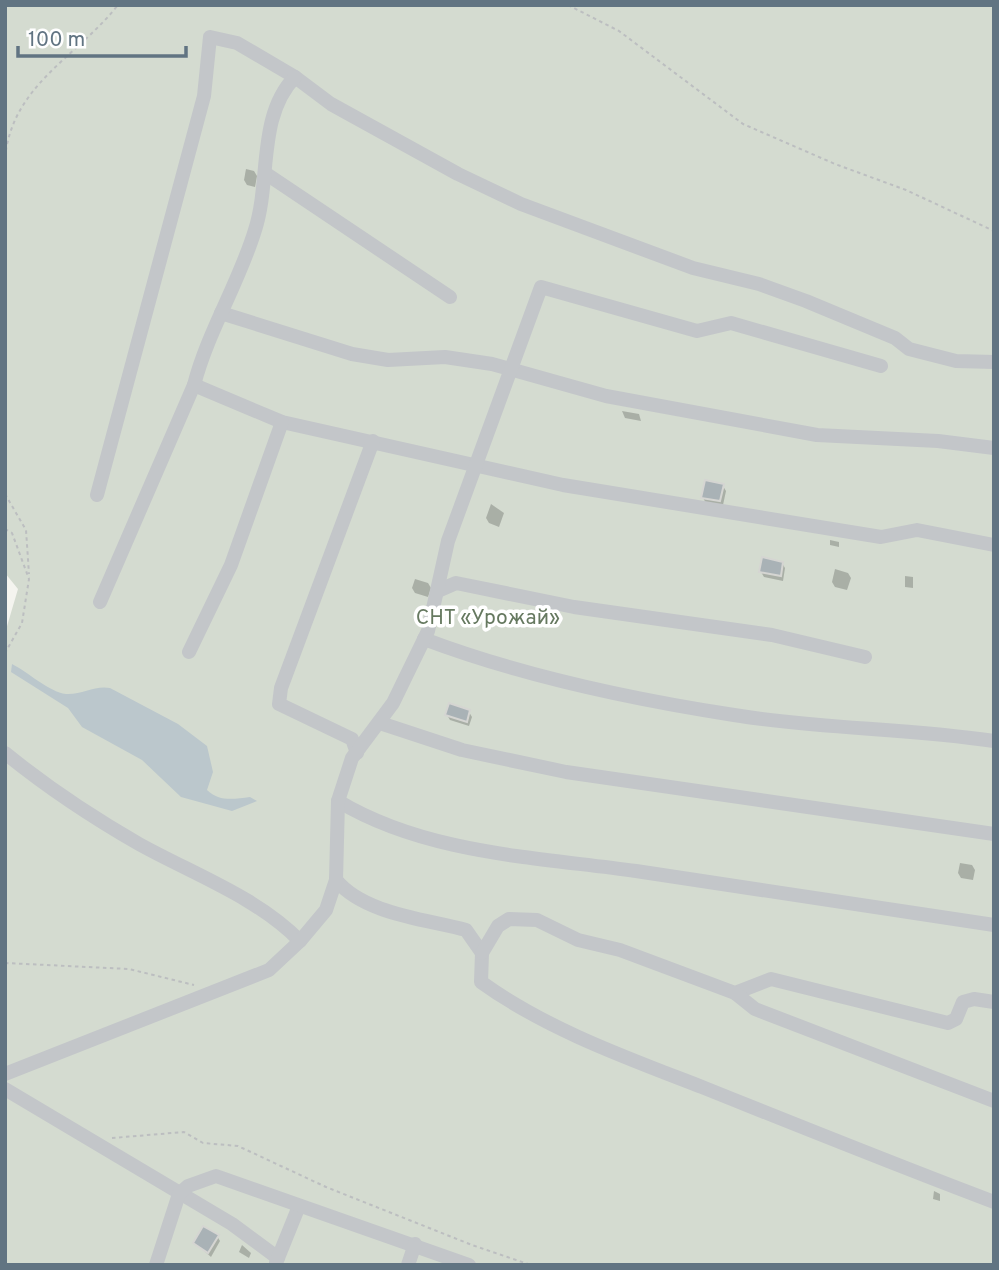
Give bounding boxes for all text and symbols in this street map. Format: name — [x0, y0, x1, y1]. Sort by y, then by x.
scale bar — [18, 14, 186, 58]
text: 100 m — [28, 27, 85, 54]
park label: СНТ «Урожай» — [416, 605, 560, 632]

